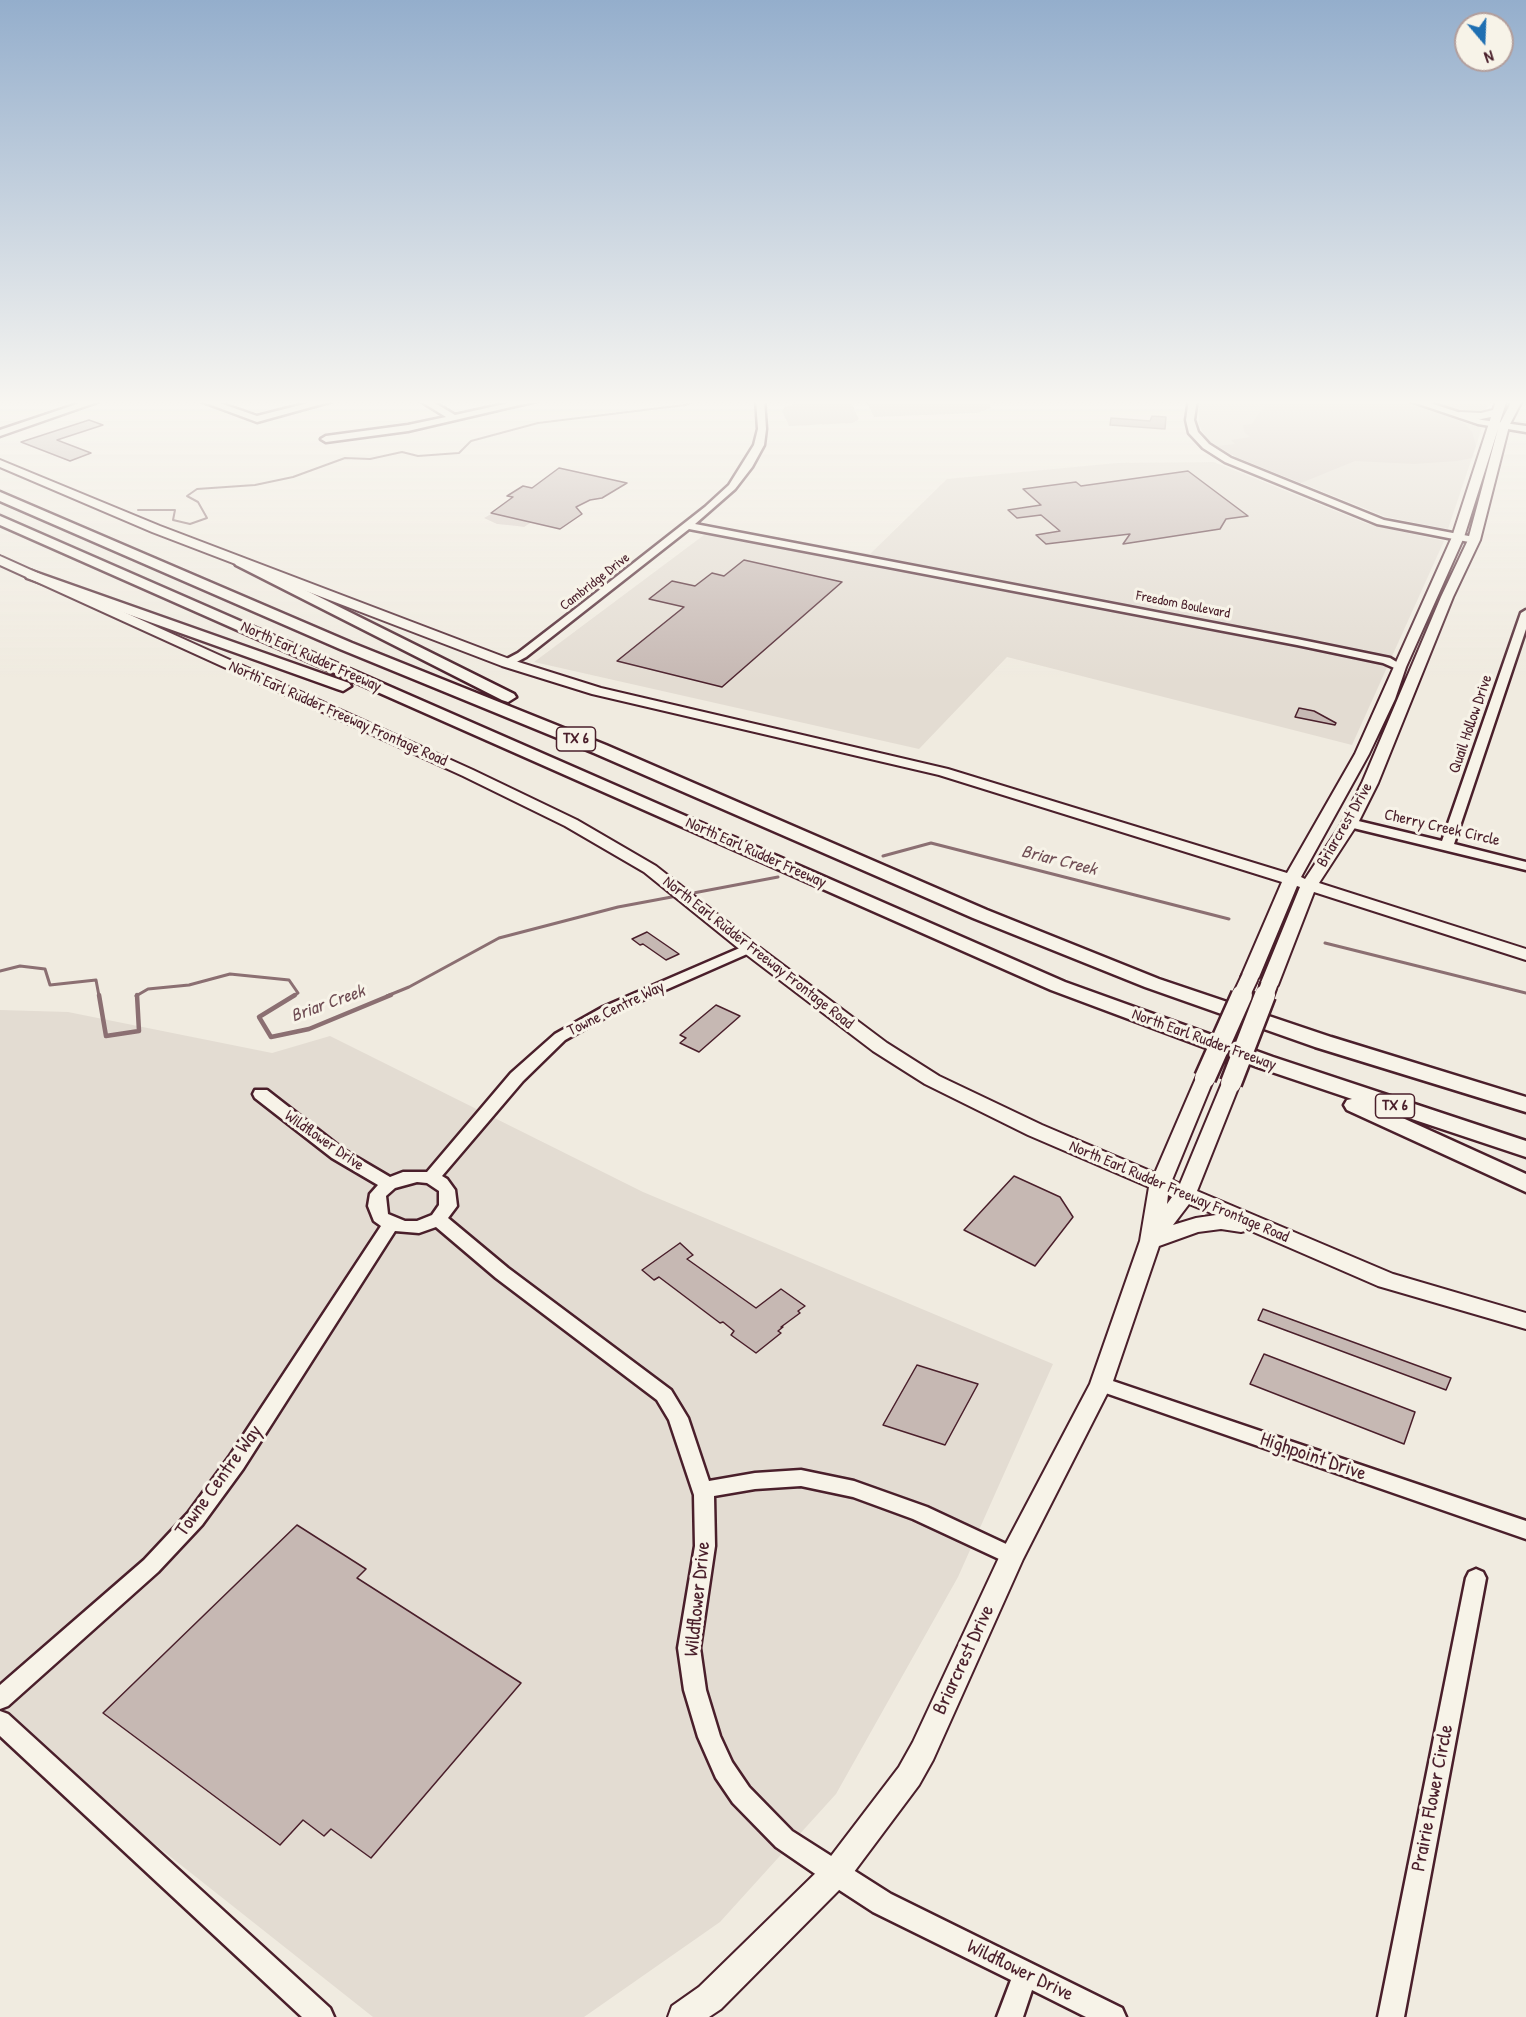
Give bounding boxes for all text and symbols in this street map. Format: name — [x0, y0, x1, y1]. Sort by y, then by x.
north arrow — [1454, 12, 1514, 72]
text: N — [1482, 45, 1497, 69]
street label: Cambridge Drive — [557, 550, 633, 614]
street label: Freedom Boulevard — [1135, 588, 1231, 622]
street label: North Earl Rudder Freeway — [238, 617, 384, 697]
street label: North Earl Rudder Freeway Frontage Road — [226, 657, 450, 771]
street label: Quail Hollow Drive — [1445, 672, 1497, 776]
road number: TX 6 — [556, 727, 596, 751]
street label: Briarcrest Drive — [1313, 779, 1377, 871]
street label: Cherry Creek Circle — [1382, 805, 1502, 851]
street label: North Earl Rudder Freeway — [683, 813, 829, 893]
water label: Briar Creek — [1019, 841, 1099, 881]
street label: North Earl Rudder Freeway Frontage Road — [659, 873, 857, 1033]
street label: Towne Centre Way — [564, 977, 668, 1041]
water label: Briar Creek — [288, 981, 368, 1027]
street label: North Earl Rudder Freeway — [1129, 1005, 1279, 1075]
road number: TX 6 — [1376, 1094, 1414, 1118]
street label: Wildflower Drive — [281, 1107, 367, 1175]
street label: North Earl Rudder Freeway Frontage Road — [1066, 1137, 1292, 1247]
street label: Towne Centre Way — [170, 1421, 268, 1541]
street label: Highpoint Drive — [1257, 1428, 1369, 1486]
street label: Wildflower Drive — [680, 1540, 716, 1658]
street label: Briarcrest Drive — [928, 1601, 1000, 1719]
street label: Prairie Flower Circle — [1407, 1723, 1459, 1873]
street label: Wildflower Drive — [963, 1935, 1077, 2007]

